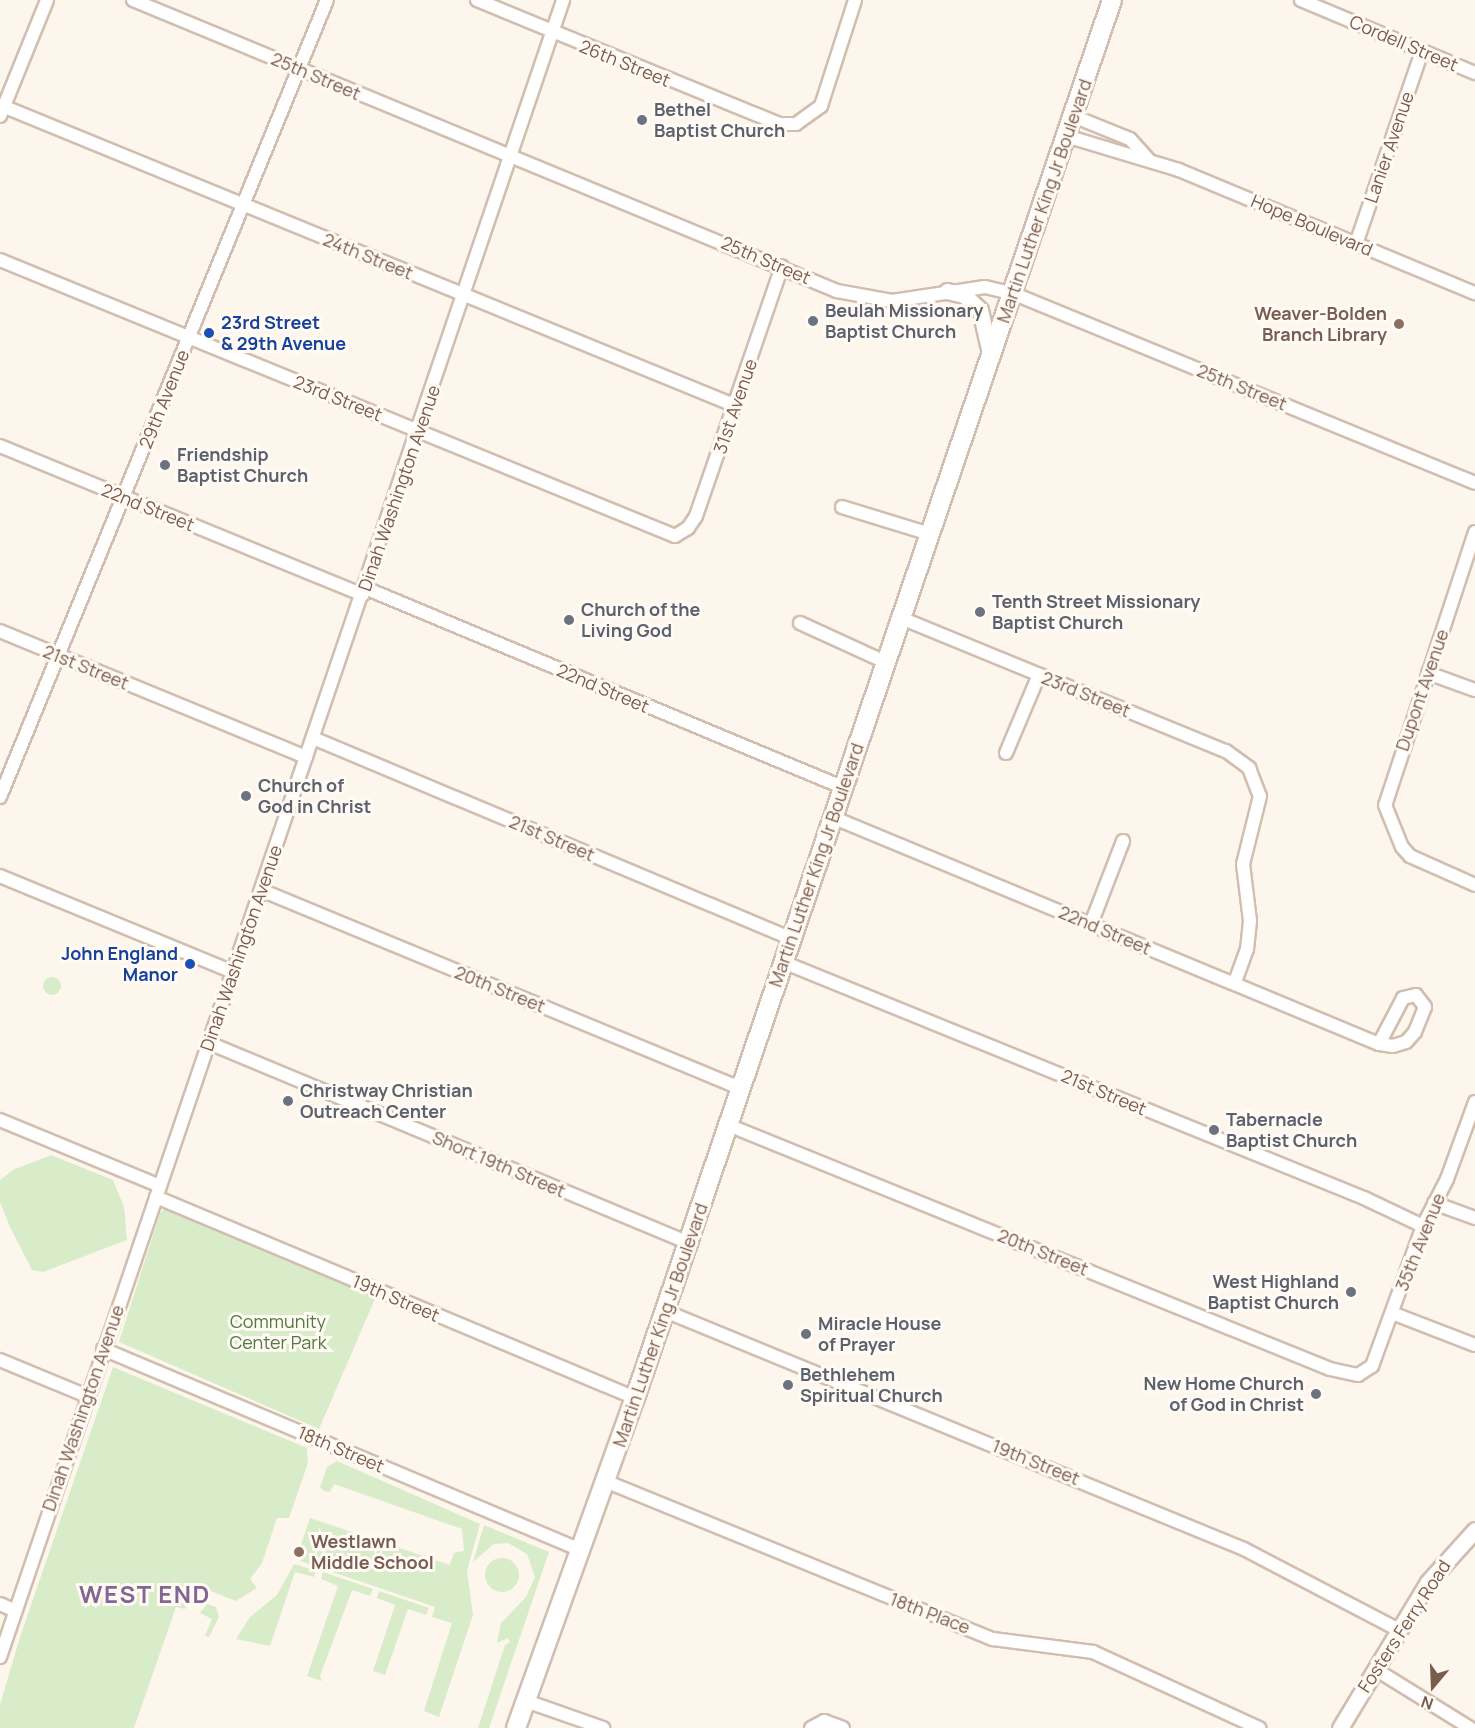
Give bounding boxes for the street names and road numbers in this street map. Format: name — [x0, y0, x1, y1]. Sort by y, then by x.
street label: Cordell Street — [1346, 10, 1462, 76]
street label: 26th Street — [577, 35, 673, 91]
street label: 25th Street — [268, 47, 364, 105]
street label: Martin Luther King Jr Boulevard — [992, 76, 1096, 326]
street label: Lanier Avenue — [1360, 88, 1418, 206]
street label: Hope Boulevard — [1248, 190, 1376, 260]
street label: 24th Street — [320, 228, 416, 284]
street label: 25th Street — [718, 231, 814, 289]
street label: 29th Avenue — [134, 346, 194, 452]
street label: 31st Avenue — [709, 356, 761, 456]
street label: 25th Street — [1194, 359, 1290, 415]
street label: 23rd Street — [291, 370, 385, 426]
street label: Dinah Washington Avenue — [354, 382, 444, 594]
street label: 22nd Street — [98, 479, 198, 535]
street label: Dupont Avenue — [1391, 626, 1453, 754]
street label: 21st Street — [40, 640, 132, 694]
street label: 22nd Street — [554, 659, 652, 717]
street label: 23rd Street — [1039, 666, 1133, 722]
street label: Martin Luther King Jr Boulevard — [764, 740, 868, 990]
street label: 21st Street — [506, 810, 598, 866]
street label: Dinah Washington Avenue — [196, 842, 286, 1054]
street label: 22nd Street — [1056, 901, 1154, 959]
street label: 20th Street — [452, 961, 548, 1017]
street label: 21st Street — [1058, 1064, 1150, 1120]
street label: Short 19th Street — [429, 1126, 569, 1202]
street label: 35th Avenue — [1391, 1190, 1449, 1294]
street label: Martin Luther King Jr Boulevard — [608, 1200, 712, 1450]
street label: 20th Street — [995, 1224, 1091, 1280]
street label: 19th Street — [349, 1270, 443, 1326]
street label: Dinah Washington Avenue — [38, 1302, 128, 1514]
street label: 18th Street — [295, 1421, 387, 1477]
street label: 19th Street — [989, 1435, 1083, 1489]
street label: Fosters Ferry Road — [1353, 1556, 1455, 1696]
street label: 18th Place — [887, 1588, 973, 1638]

